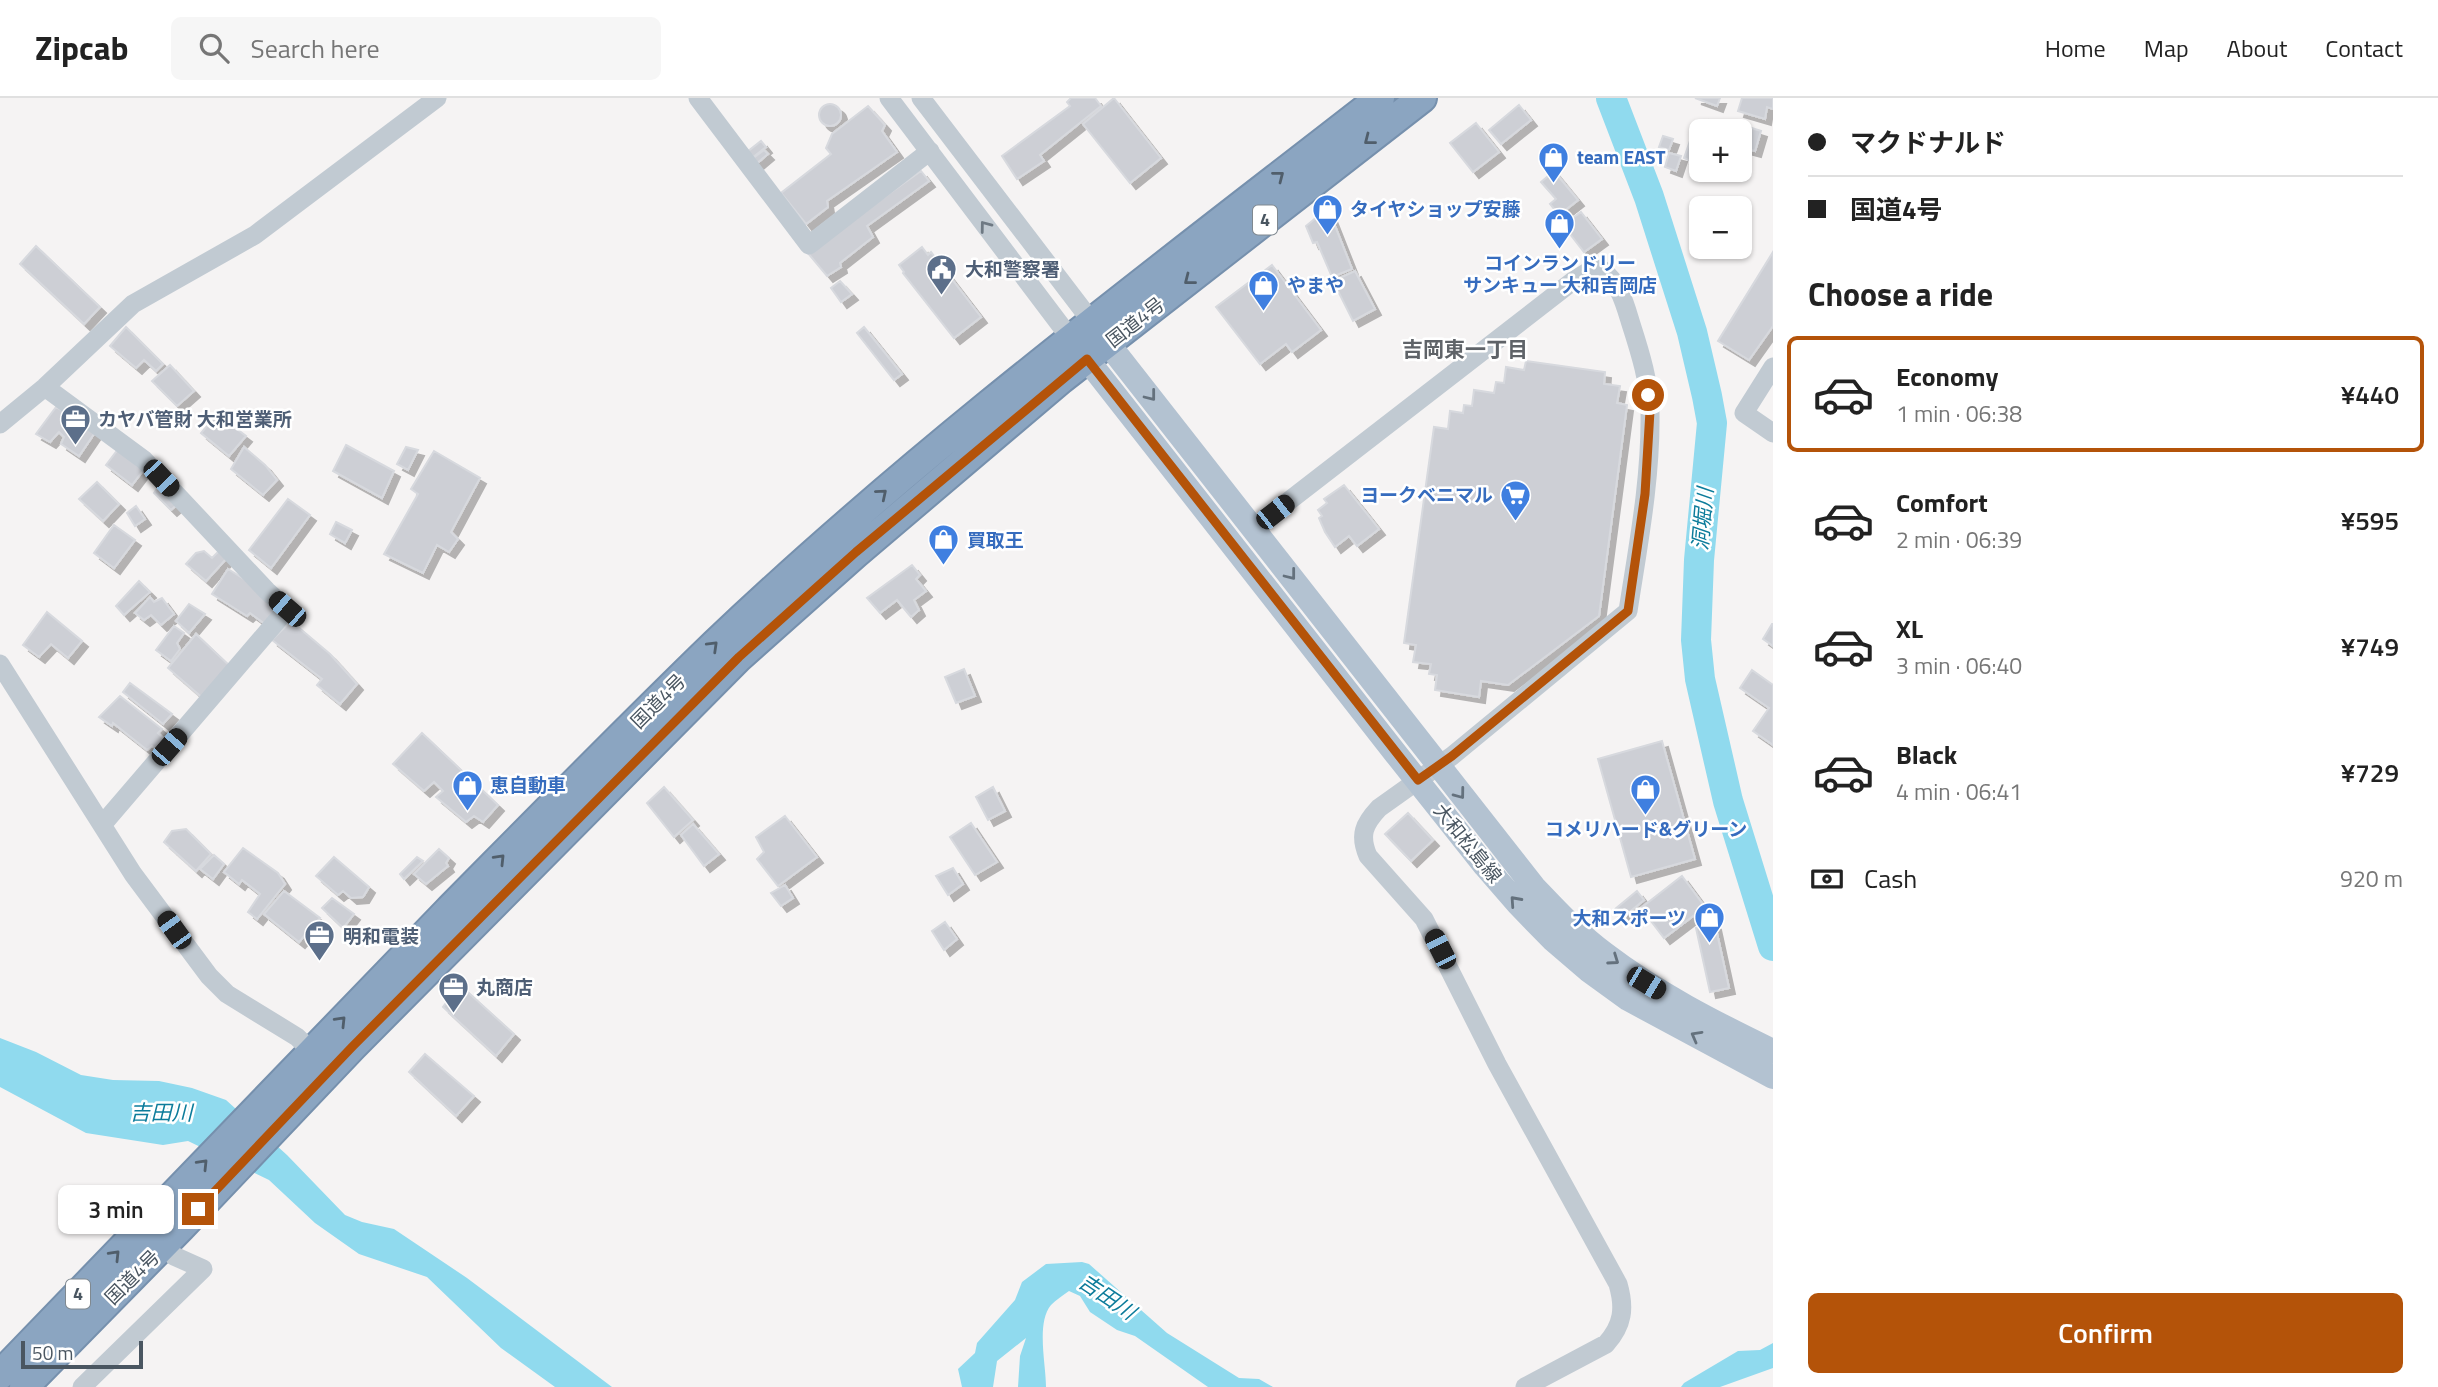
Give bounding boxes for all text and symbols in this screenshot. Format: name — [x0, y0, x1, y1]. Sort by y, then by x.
search box — [171, 17, 661, 80]
text: Zipcab — [35, 23, 129, 73]
icon: search — [195, 29, 233, 67]
text: Search here — [251, 29, 380, 68]
text: Home — [2045, 30, 2106, 66]
text: Map — [2144, 30, 2189, 66]
text: About — [2227, 30, 2287, 66]
text: Contact — [2325, 30, 2403, 66]
map controls — [1689, 119, 1752, 259]
button: + — [1689, 119, 1752, 182]
text: マクドナルド — [1850, 123, 2006, 162]
one-way arrow — [1364, 132, 1376, 145]
shop icon: team EAST — [1537, 140, 1571, 184]
place label: team EAST — [1577, 142, 1666, 171]
one-way arrow — [1272, 172, 1284, 185]
text: 国道4号 — [1850, 190, 1943, 229]
shop icon: タイヤショップ安藤 — [1310, 192, 1344, 236]
place label: タイヤショップ安藤 — [1350, 194, 1520, 223]
button: − — [1689, 196, 1752, 259]
road number: 4 — [1253, 205, 1277, 234]
shop icon: コインランドリー サンキュー 大和吉岡店 — [1543, 207, 1577, 251]
one-way arrow — [981, 221, 994, 234]
place label: コインランドリー サンキュー 大和吉岡店 — [1463, 248, 1657, 299]
public building icon: 大和警察署 — [925, 252, 959, 296]
place label: 大和警察署 — [965, 254, 1060, 283]
shop icon: やまや — [1247, 268, 1281, 312]
place label: やまや — [1287, 270, 1344, 299]
text: Choose a ride — [1808, 270, 1993, 318]
one-way arrow — [1184, 271, 1197, 284]
street label: 国道4号 — [1099, 289, 1170, 354]
district label: 吉岡東一丁目 — [1402, 333, 1528, 365]
text: Economy — [1896, 357, 1998, 396]
icon: car — [1812, 363, 1875, 426]
text: ¥440 — [2341, 375, 2399, 414]
route start — [1632, 379, 1664, 411]
one-way arrow — [1143, 388, 1156, 400]
text: 1 min · 06:38 — [1896, 396, 2022, 431]
office icon: カヤバ管財 大和営業所 — [58, 402, 92, 446]
place label: カヤバ管財 大和営業所 — [98, 404, 292, 433]
car — [139, 455, 184, 501]
supermarket icon: ヨークベニマル — [1499, 478, 1533, 522]
place label: ヨークベニマル — [1360, 480, 1493, 509]
text: Comfort — [1896, 483, 1988, 522]
water label: 洞堀川 — [1683, 484, 1721, 552]
one-way arrow — [875, 489, 887, 502]
icon: car — [1812, 489, 1875, 552]
car — [1252, 491, 1299, 533]
text: ¥595 — [2341, 501, 2399, 540]
text: 2 min · 06:39 — [1896, 522, 2022, 557]
shop icon: 買取王 — [927, 523, 961, 567]
place label: 買取王 — [967, 525, 1024, 554]
one-way arrow — [1282, 568, 1295, 580]
car — [265, 587, 310, 631]
text: XL — [1896, 609, 1923, 648]
icon: car — [1812, 615, 1875, 678]
text: ¥749 — [2341, 627, 2399, 666]
one-way arrow — [705, 642, 718, 655]
text: 3 min · 06:40 — [1896, 648, 2022, 683]
street label: 国道4号 — [623, 666, 692, 735]
car — [148, 724, 191, 770]
text: Black — [1896, 735, 1957, 774]
icon: car — [1812, 741, 1875, 804]
text: ¥729 — [2341, 753, 2399, 792]
shop icon: 恵自動車 — [450, 768, 484, 812]
place label: 恵自動車 — [490, 770, 566, 799]
shop icon: コメリハード&グリーン — [1629, 773, 1663, 817]
text: 4 min · 06:41 — [1896, 774, 2022, 809]
one-way arrow — [1452, 786, 1465, 799]
street label: 大和松島線 — [1427, 797, 1510, 889]
place label: コメリハード&グリーン — [1545, 814, 1747, 843]
one-way arrow — [492, 854, 505, 867]
text: Cash — [1864, 859, 1917, 898]
icon: cash — [1808, 860, 1846, 898]
text: 920 m — [2340, 861, 2403, 896]
one-way arrow — [1511, 896, 1524, 909]
shop icon: 大和スポーツ — [1692, 901, 1726, 945]
place label: 大和スポーツ — [1572, 903, 1686, 932]
car — [154, 907, 195, 953]
office icon: 明和電装 — [303, 919, 337, 963]
place label: 明和電装 — [343, 921, 419, 950]
car — [1422, 926, 1459, 972]
one-way arrow — [1606, 952, 1619, 965]
car — [1623, 963, 1670, 1003]
office icon: 丸商店 — [436, 970, 470, 1014]
place label: 丸商店 — [476, 972, 533, 1001]
one-way arrow — [333, 1016, 346, 1029]
one-way arrow — [1691, 1031, 1703, 1044]
water label: 吉田川 — [130, 1096, 194, 1128]
one-way arrow — [195, 1159, 208, 1172]
callout: 3 min — [58, 1184, 174, 1234]
text: 3 min — [88, 1192, 144, 1227]
route end — [182, 1193, 214, 1225]
street label: 国道4号 — [97, 1242, 166, 1311]
one-way arrow — [107, 1250, 119, 1263]
water label: 吉田川 — [1072, 1265, 1144, 1328]
road number: 4 — [66, 1280, 90, 1308]
button: Confirm — [1808, 1293, 2403, 1373]
scale bar — [21, 1338, 144, 1370]
text: 50 m — [32, 1338, 73, 1367]

